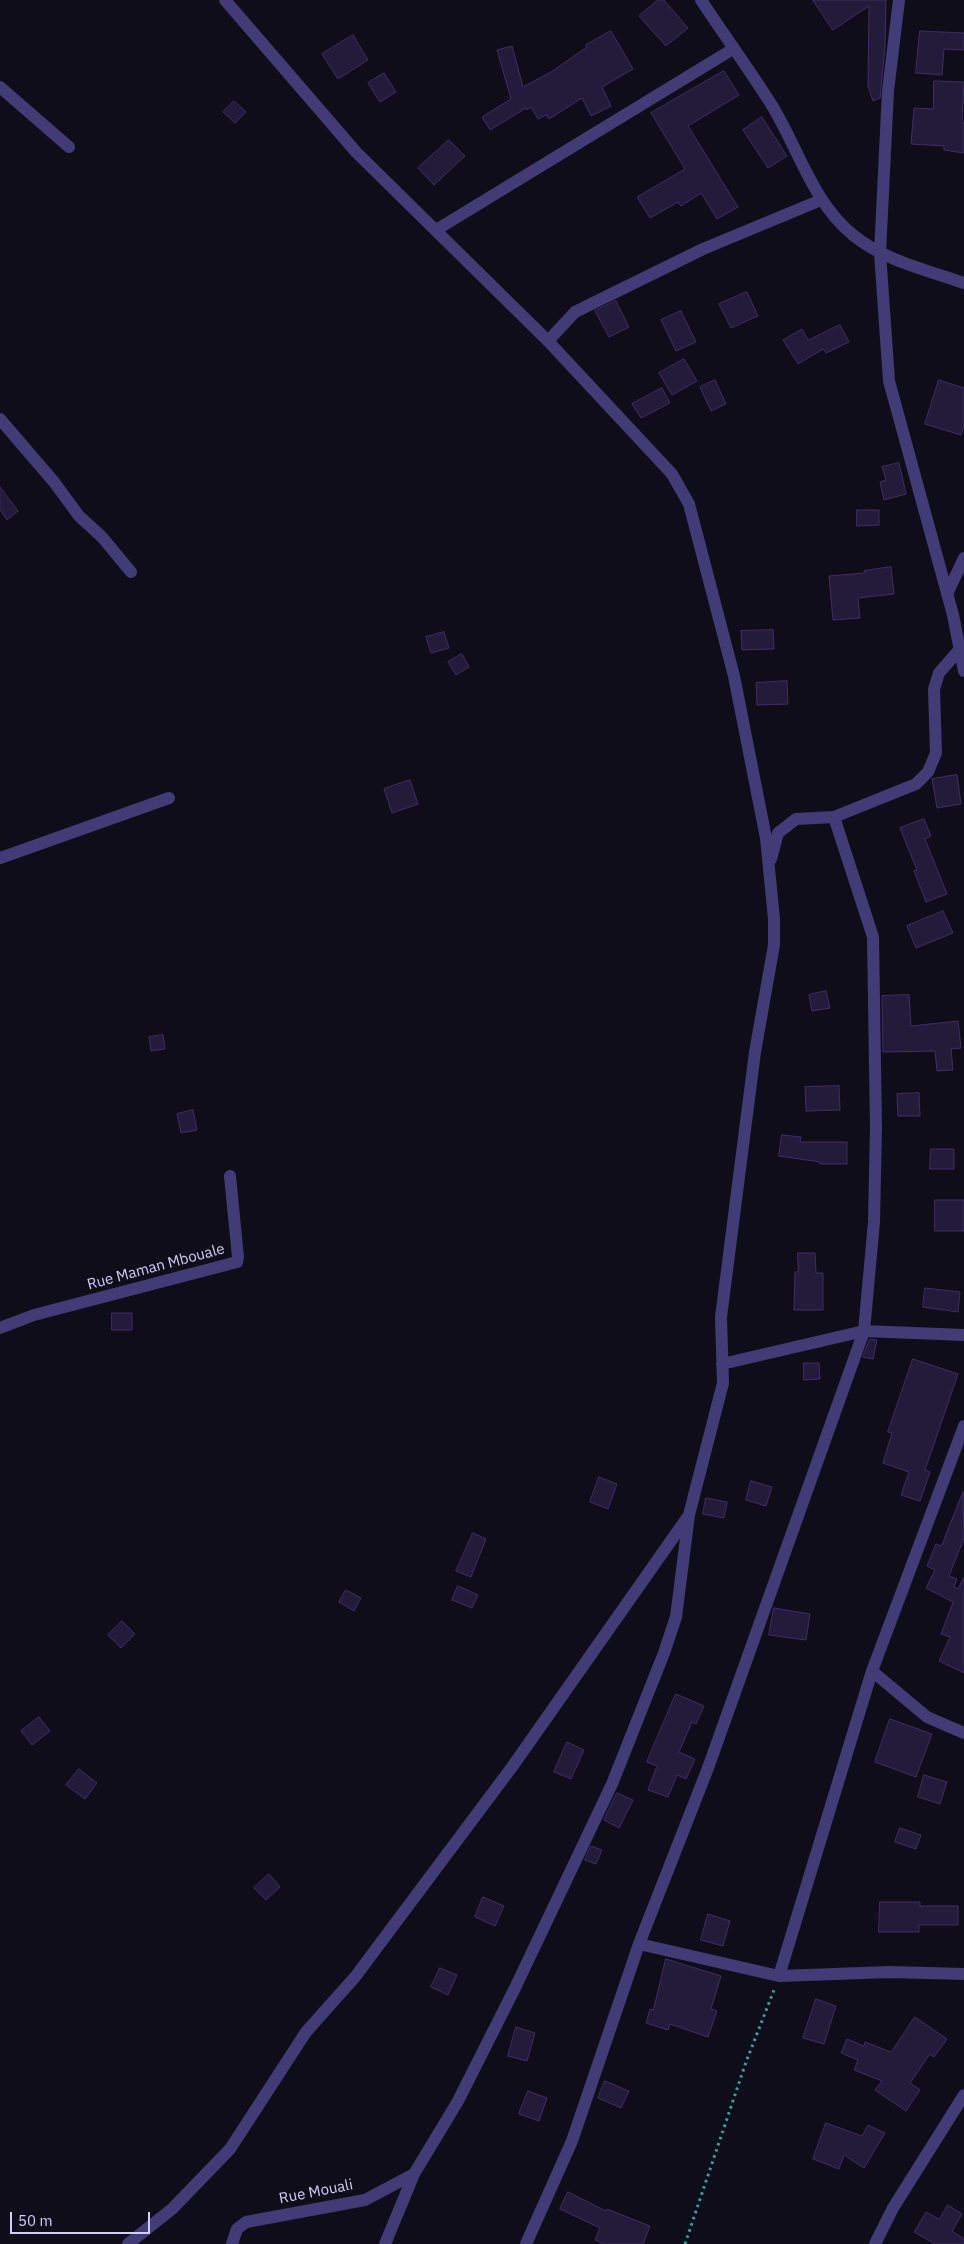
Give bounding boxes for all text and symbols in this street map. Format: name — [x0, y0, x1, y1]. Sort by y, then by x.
street label: Rue Maman Mbouale — [85, 1240, 227, 1294]
street label: Rue Mouali — [278, 2176, 354, 2208]
scale bar — [12, 2202, 152, 2234]
text: 50 m — [18, 2211, 53, 2230]

